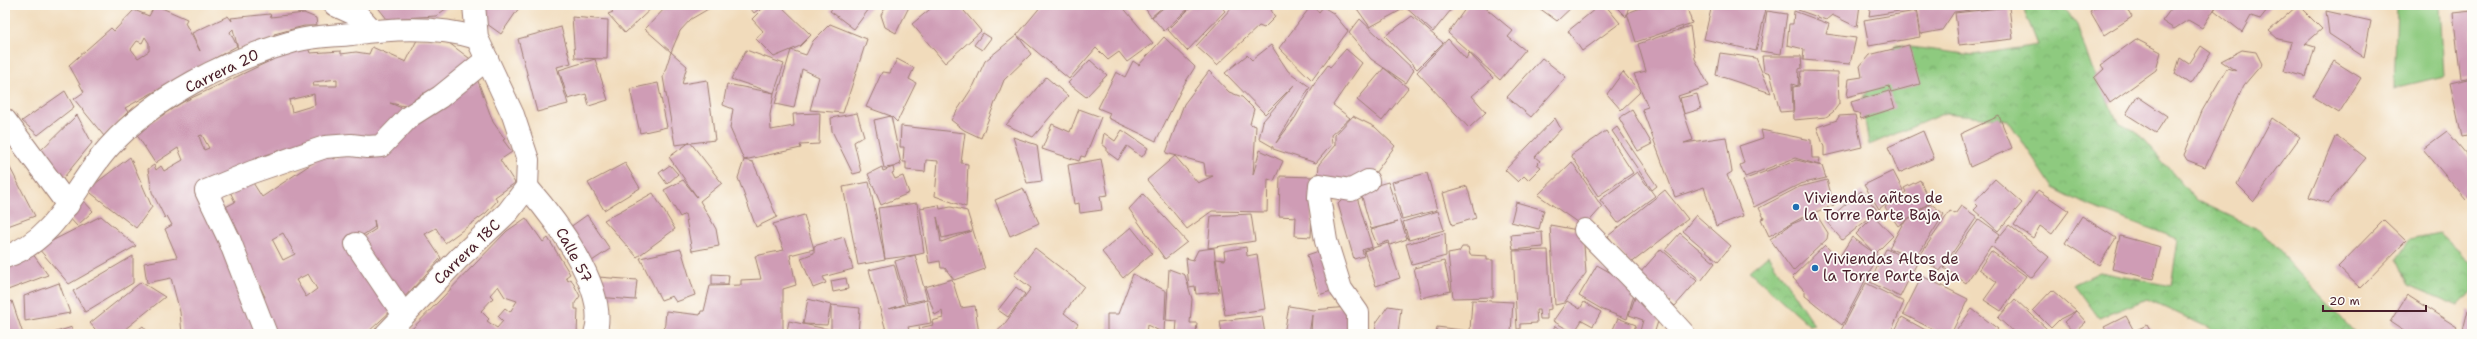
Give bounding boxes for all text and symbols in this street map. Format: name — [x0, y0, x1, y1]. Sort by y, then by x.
street label: Carrera 20 — [182, 44, 262, 98]
place label: Viviendas añtos de la Torre Parte Baja — [1804, 188, 1943, 225]
marker: Viviendas añtos de la Torre Parte Baja — [1791, 202, 1801, 212]
street label: Carrera 18C — [429, 215, 505, 289]
street label: Calle 57 — [551, 224, 597, 286]
place label: Viviendas Altos de la Torre Parte Baja — [1823, 249, 1960, 286]
marker: Viviendas Altos de la Torre Parte Baja — [1810, 263, 1820, 273]
scale bar — [2323, 287, 2426, 313]
text: 20 m — [2329, 293, 2360, 309]

